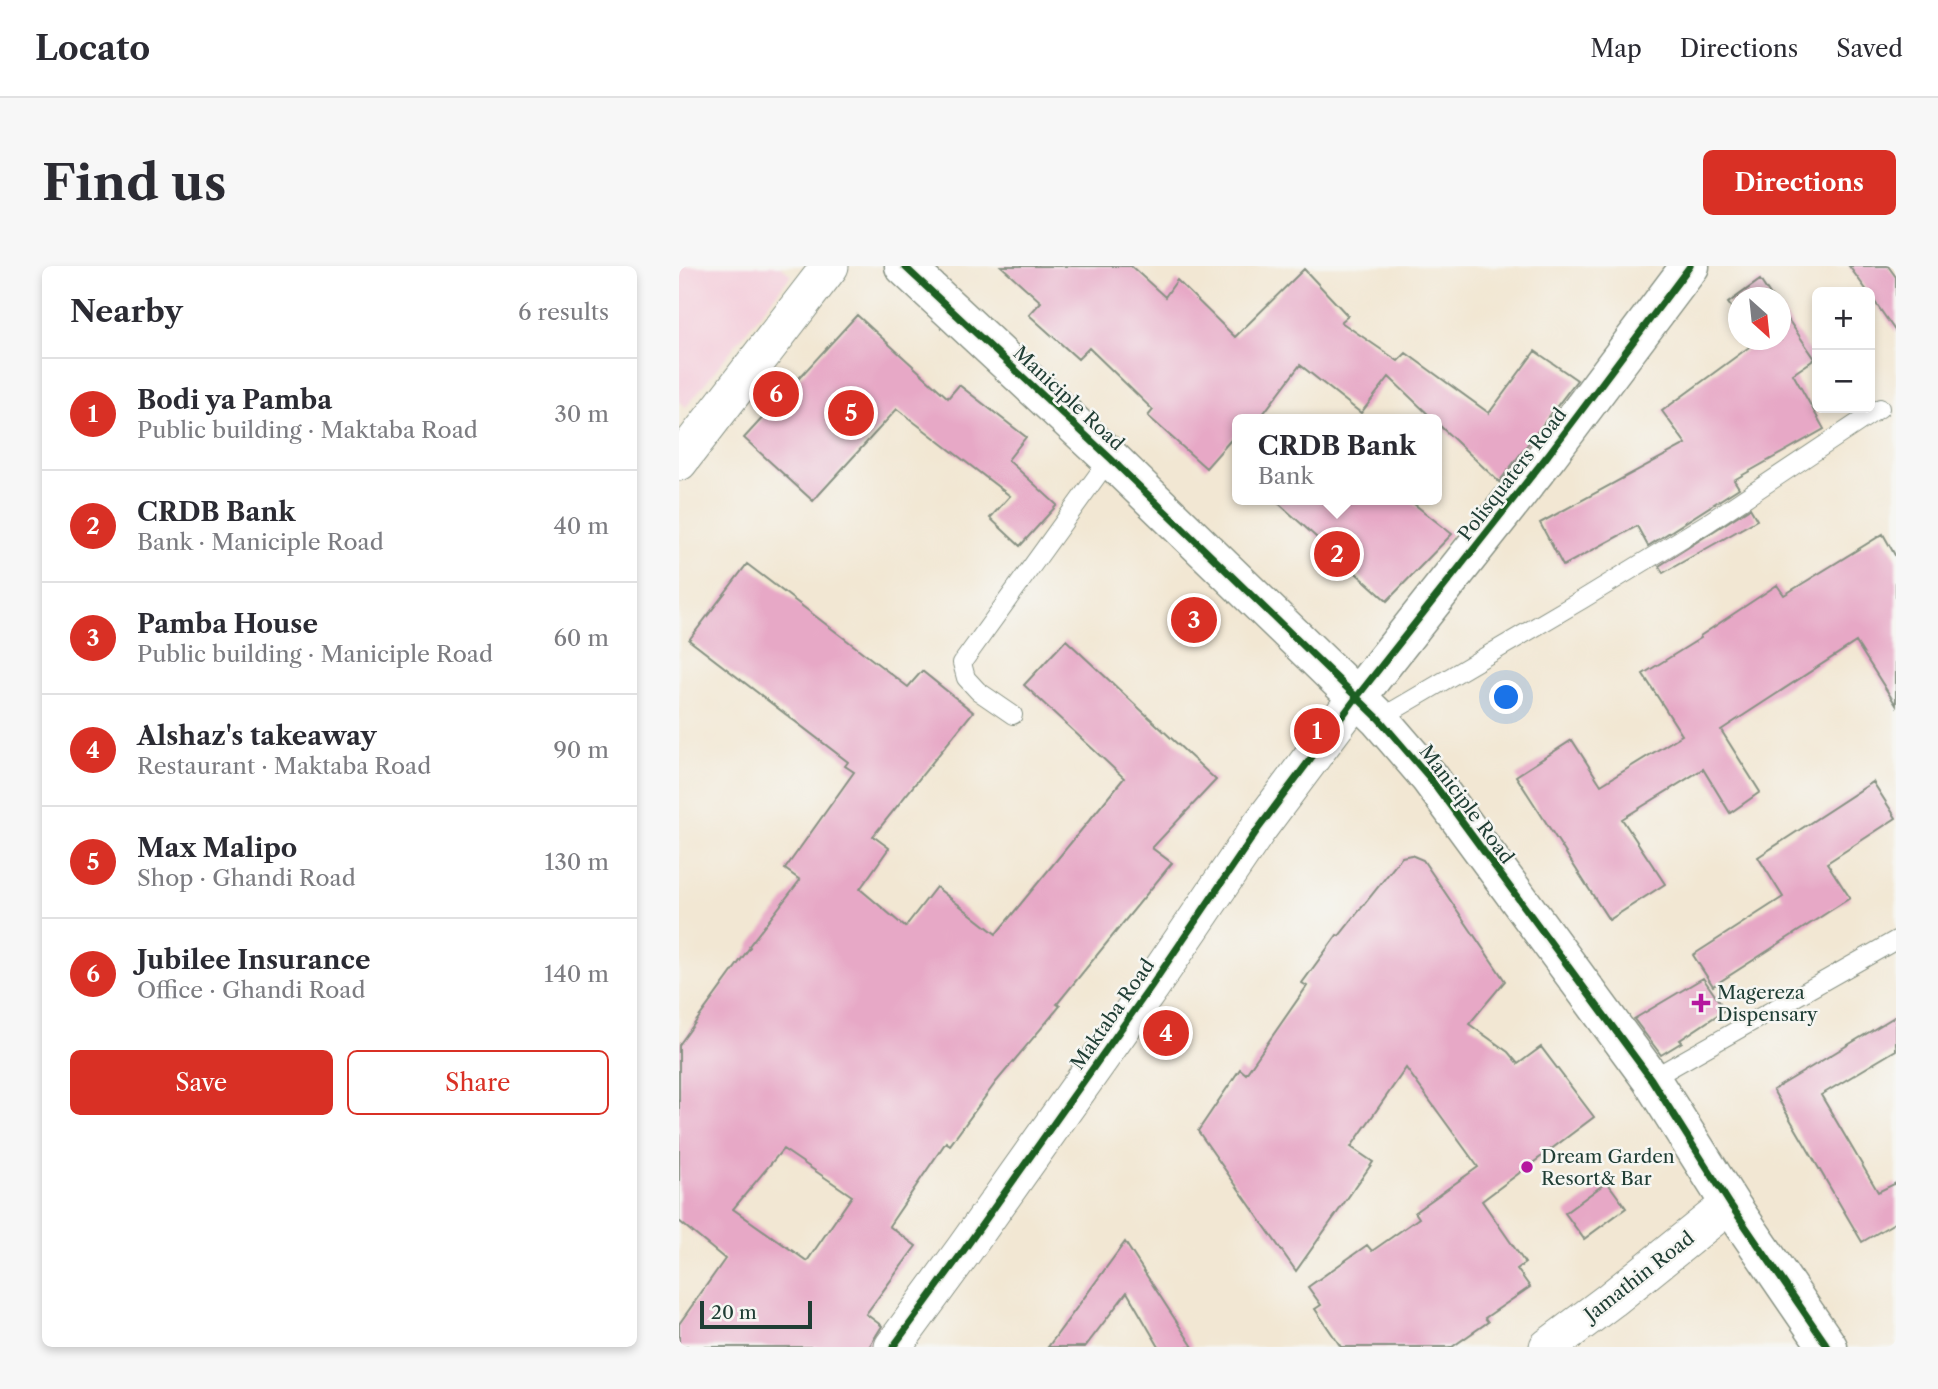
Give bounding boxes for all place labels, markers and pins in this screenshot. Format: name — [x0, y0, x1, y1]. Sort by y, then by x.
pin: 6 — [753, 368, 799, 420]
pin: 5 — [828, 387, 874, 439]
pin: 2 — [1314, 528, 1360, 580]
pin: 3 — [1171, 594, 1217, 646]
pin: 1 — [1294, 705, 1340, 757]
place label: Magereza Dispensary — [1717, 981, 1818, 1026]
marker: Magereza Dispensary — [1691, 993, 1711, 1013]
pin: 4 — [1143, 1007, 1189, 1059]
place label: Dream Garden Resort& Bar — [1541, 1145, 1675, 1190]
marker: Dream Garden Resort& Bar — [1519, 1159, 1535, 1175]

